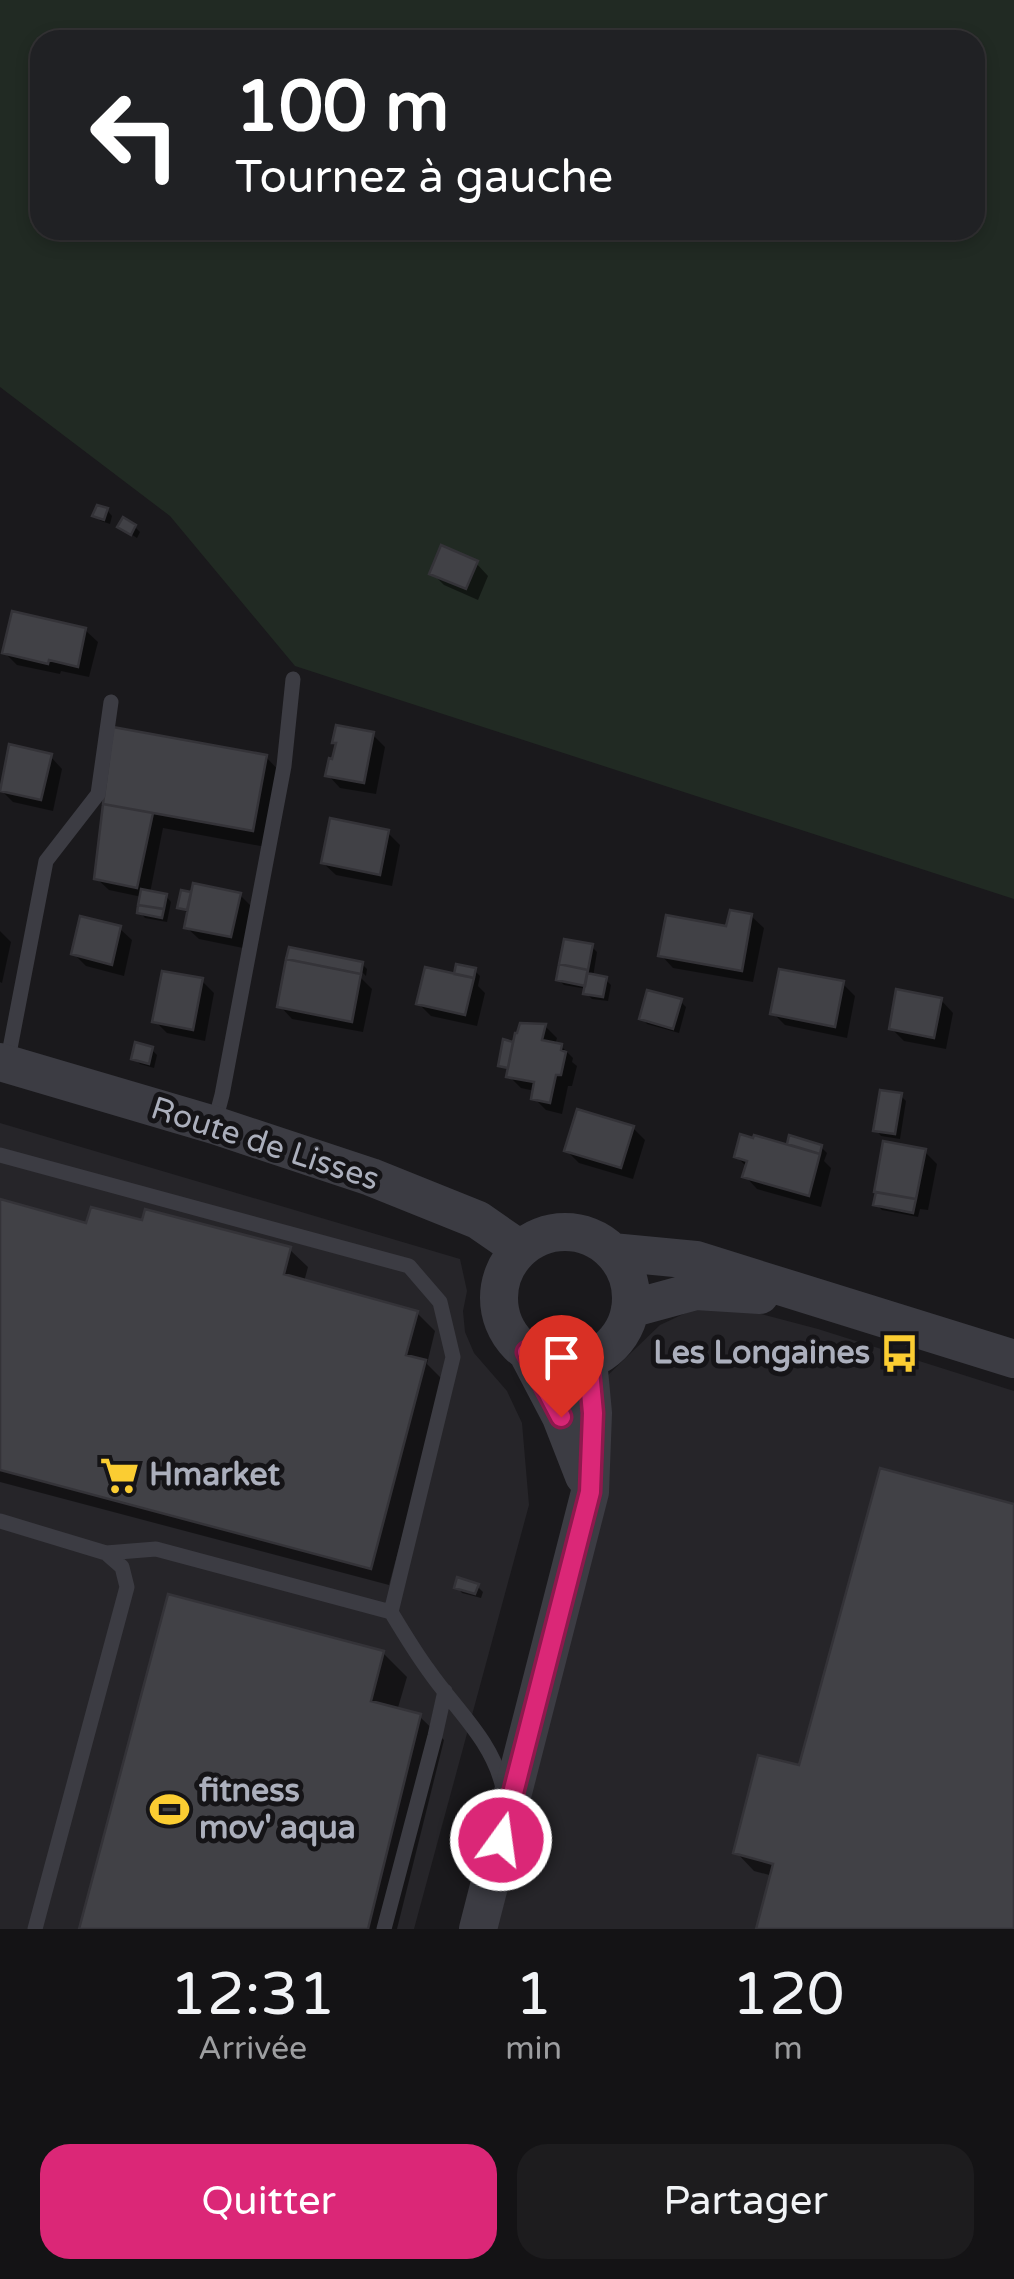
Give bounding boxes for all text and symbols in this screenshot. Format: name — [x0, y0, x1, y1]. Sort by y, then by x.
text: 100 m — [235, 66, 449, 150]
icon: left — [70, 70, 200, 200]
text: Tournez à gauche — [235, 151, 613, 205]
street label: Route de Lisses — [146, 1089, 384, 1199]
pin — [519, 1315, 604, 1418]
icon: arrive — [534, 1330, 589, 1385]
bus stop icon: Les Longaines — [879, 1332, 921, 1374]
place label: Les Longaines — [653, 1334, 870, 1372]
supermarket icon: Hmarket — [98, 1454, 140, 1496]
place label: Hmarket — [149, 1456, 281, 1494]
place label: fitness mov' aqua — [199, 1772, 356, 1847]
sports icon: fitness mov' aqua — [148, 1788, 190, 1830]
position arrow — [449, 1788, 553, 1892]
text: 12:31 — [169, 1959, 336, 2031]
text: 1 — [515, 1959, 552, 2031]
text: 120 — [731, 1959, 845, 2031]
text: Arrivée — [198, 2030, 307, 2068]
text: min — [505, 2030, 562, 2068]
text: m — [773, 2030, 803, 2068]
button: Quitter — [40, 2144, 497, 2259]
button: Partager — [517, 2144, 974, 2259]

